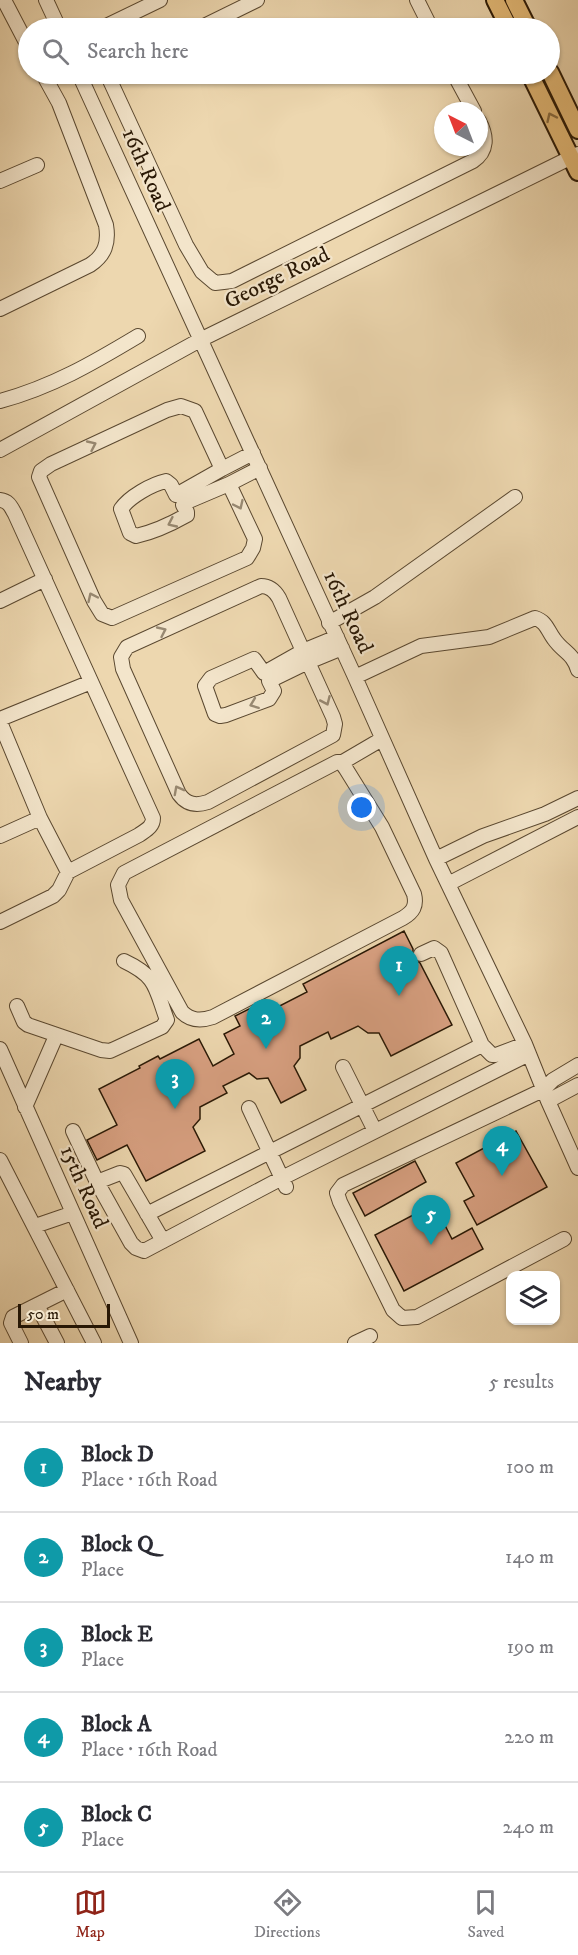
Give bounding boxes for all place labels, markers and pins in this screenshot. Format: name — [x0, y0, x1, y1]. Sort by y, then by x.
pin: 1 — [380, 946, 418, 996]
pin: 2 — [246, 1000, 286, 1049]
pin: 3 — [156, 1060, 195, 1109]
pin: 4 — [482, 1126, 522, 1176]
pin: 5 — [412, 1196, 450, 1245]

